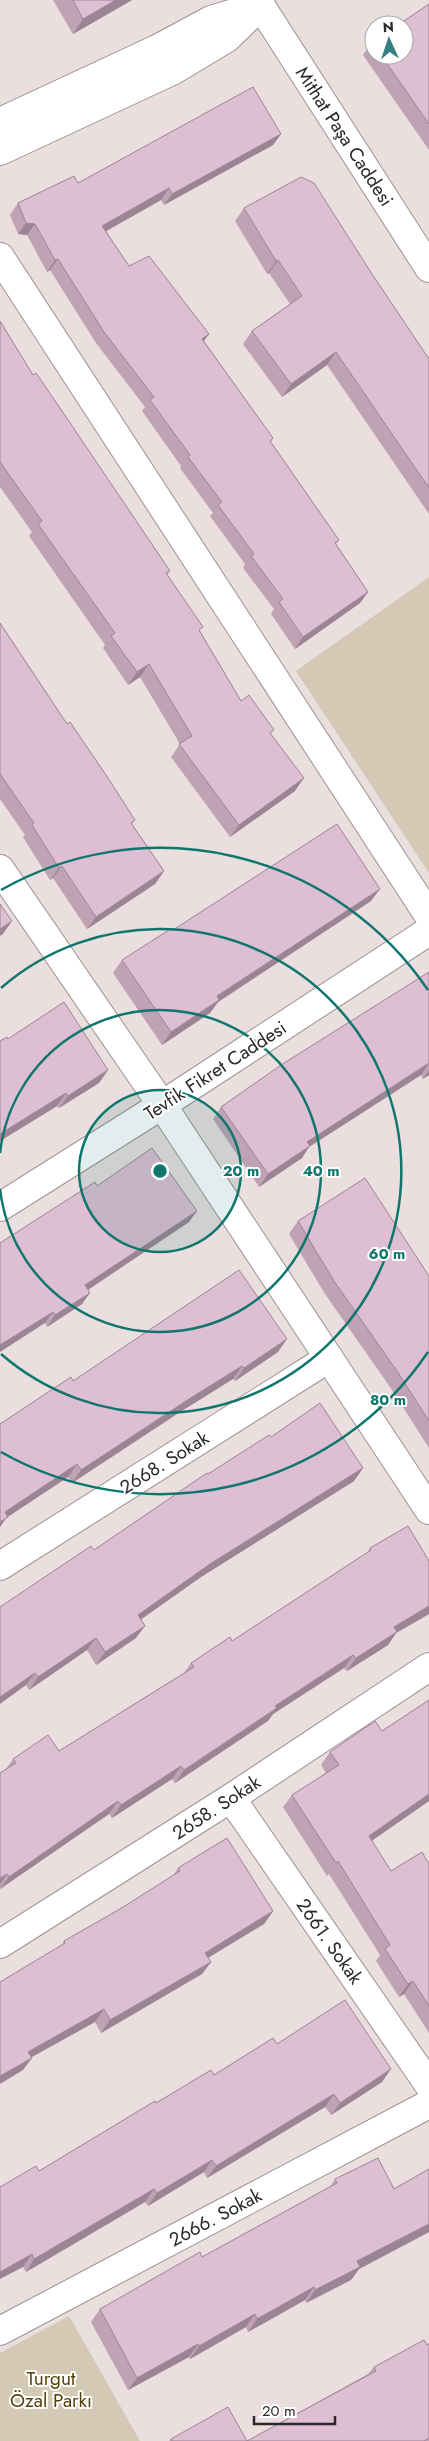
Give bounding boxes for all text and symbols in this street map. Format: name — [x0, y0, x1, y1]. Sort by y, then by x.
north arrow — [364, 15, 414, 65]
text: N — [382, 17, 394, 37]
street label: Mithat Paşa Caddesi — [289, 61, 400, 212]
street label: Tevfik Fikret Caddesi — [139, 1014, 292, 1127]
text: 20 m — [223, 1160, 259, 1182]
text: 40 m — [302, 1160, 340, 1182]
centre of rings — [151, 1162, 169, 1180]
text: 60 m — [369, 1243, 405, 1265]
text: 80 m — [370, 1389, 406, 1411]
street label: 2668. Sokak — [114, 1424, 215, 1501]
street label: 2658. Sokak — [167, 1768, 266, 1846]
street label: 2661. Sokak — [290, 1893, 369, 1990]
street label: 2666. Sokak — [164, 2181, 267, 2253]
park label: Turgut Özal Parkı — [10, 2365, 92, 2414]
scale bar — [254, 2394, 335, 2426]
text: 20 m — [262, 2400, 296, 2422]

